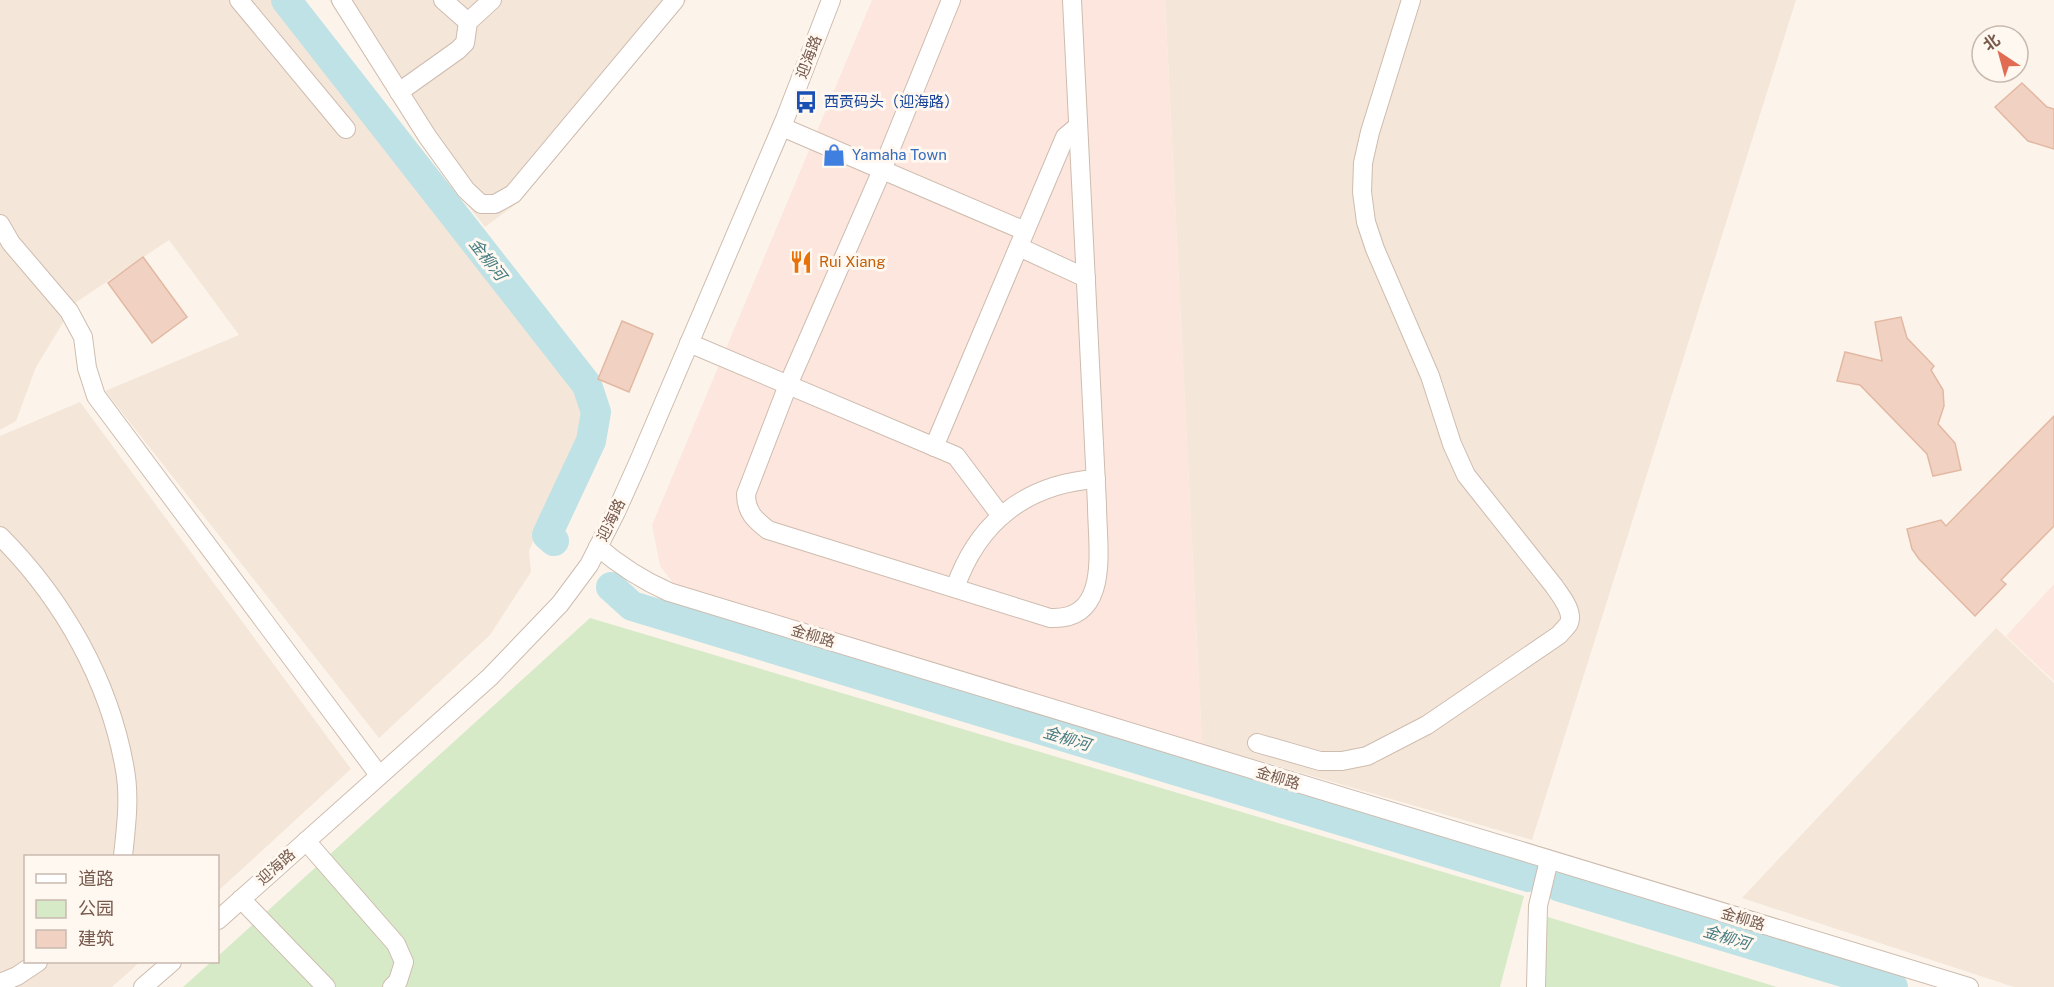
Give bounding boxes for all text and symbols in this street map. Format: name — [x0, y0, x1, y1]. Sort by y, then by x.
north arrow — [1970, 24, 2030, 84]
text: 北 — [1979, 30, 2004, 55]
street label: 迎海路 — [793, 33, 825, 81]
bus stop icon: 西贡码头（迎海路） — [793, 89, 819, 115]
place label: 西贡码头（迎海路） — [824, 93, 959, 110]
shop icon: Yamaha Town — [821, 142, 847, 168]
place label: Yamaha Town — [852, 146, 947, 163]
water label: 金柳河 — [465, 235, 512, 286]
restaurant icon: Rui Xiang — [788, 249, 814, 275]
place label: Rui Xiang — [819, 253, 885, 270]
street label: 迎海路 — [593, 496, 628, 544]
street label: 金柳路 — [789, 621, 837, 650]
water label: 金柳河 — [1041, 722, 1095, 755]
street label: 金柳路 — [1254, 763, 1302, 792]
street label: 迎海路 — [253, 845, 298, 888]
legend — [24, 855, 219, 963]
text: 道路 — [78, 868, 114, 889]
text: 公园 — [78, 898, 114, 919]
street label: 金柳路 — [1719, 904, 1767, 933]
water label: 金柳河 — [1701, 921, 1755, 954]
text: 建筑 — [78, 928, 114, 949]

